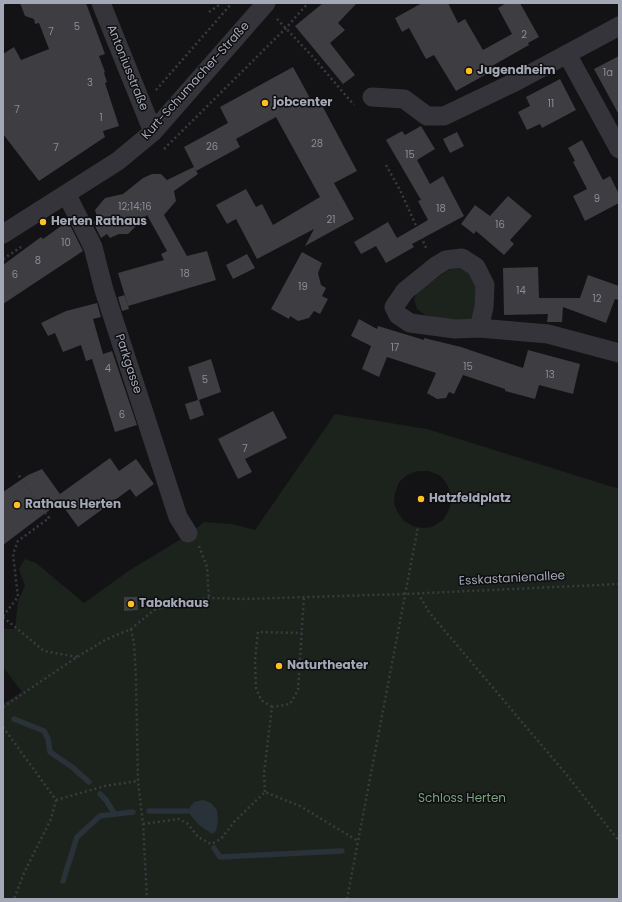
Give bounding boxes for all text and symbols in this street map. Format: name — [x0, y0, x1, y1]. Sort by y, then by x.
street label: Kurt-Schumacher-Straße — [139, 19, 253, 143]
house number: 5 — [74, 21, 80, 33]
street label: Antoniusstraße — [103, 23, 151, 113]
house number: 7 — [48, 26, 54, 38]
house number: 2 — [521, 29, 527, 41]
place label: Jugendheim — [477, 64, 556, 78]
marker: Jugendheim — [464, 66, 474, 76]
house number: 1a — [603, 67, 613, 79]
house number: 3 — [87, 77, 93, 89]
place label: jobcenter — [273, 96, 332, 110]
marker: jobcenter — [260, 98, 270, 108]
house number: 11 — [548, 98, 554, 110]
house number: 7 — [14, 104, 20, 116]
house number: 1 — [99, 112, 103, 124]
house number: 28 — [311, 138, 323, 150]
house number: 26 — [206, 141, 218, 153]
house number: 7 — [53, 142, 59, 154]
house number: 15 — [405, 149, 415, 161]
house number: 9 — [594, 193, 600, 205]
house number: 12;14;16 — [118, 201, 152, 213]
house number: 18 — [436, 203, 446, 215]
house number: 21 — [327, 214, 335, 226]
place label: Herten Rathaus — [51, 215, 147, 229]
marker: Herten Rathaus — [38, 217, 48, 227]
house number: 16 — [495, 219, 505, 231]
house number: 10 — [61, 237, 71, 249]
house number: 8 — [35, 255, 41, 267]
house number: 18 — [180, 268, 190, 280]
house number: 6 — [12, 269, 18, 281]
house number: 19 — [298, 281, 308, 293]
house number: 14 — [516, 285, 526, 297]
house number: 12 — [593, 293, 601, 305]
street label: Parkgasse — [112, 332, 144, 396]
house number: 17 — [391, 342, 399, 354]
house number: 15 — [463, 361, 473, 373]
house number: 4 — [105, 363, 111, 375]
house number: 13 — [545, 369, 555, 381]
house number: 5 — [202, 374, 208, 386]
house number: 6 — [119, 409, 125, 421]
house number: 7 — [242, 443, 248, 455]
place label: Hatzfeldplatz — [429, 492, 511, 506]
marker: Hatzfeldplatz — [416, 494, 426, 504]
place label: Rathaus Herten — [25, 498, 121, 512]
marker: Rathaus Herten — [12, 500, 22, 510]
street label: Esskastanienallee — [459, 569, 565, 589]
place label: Tabakhaus — [139, 597, 209, 611]
marker: Tabakhaus — [126, 599, 136, 609]
place label: Naturtheater — [287, 659, 368, 673]
marker: Naturtheater — [274, 661, 284, 671]
park label: Schloss Herten — [418, 792, 506, 806]

